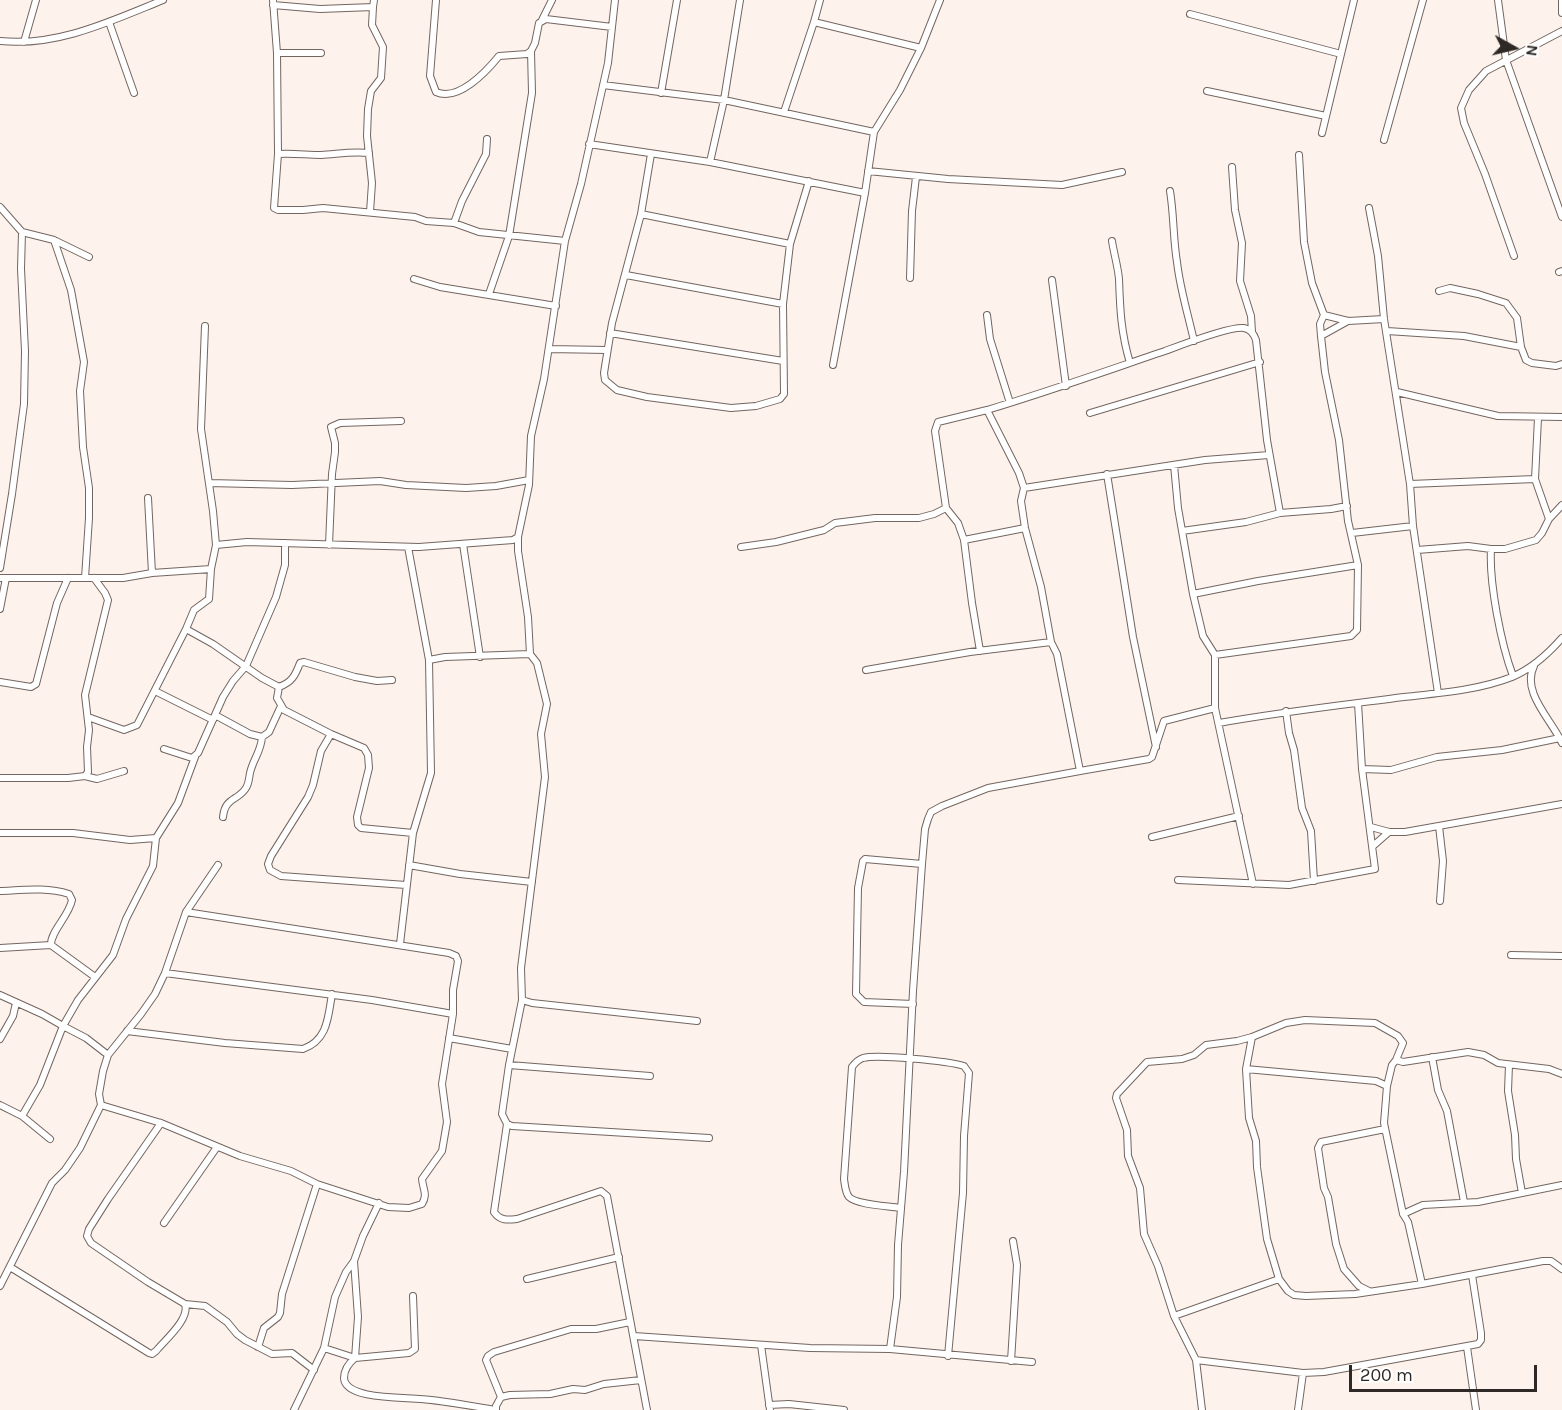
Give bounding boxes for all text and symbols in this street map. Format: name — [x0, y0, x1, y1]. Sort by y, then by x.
north arrow — [1484, 18, 1544, 78]
text: N — [1522, 44, 1543, 58]
scale bar — [1352, 1353, 1540, 1391]
text: 200 m — [1360, 1364, 1413, 1386]

